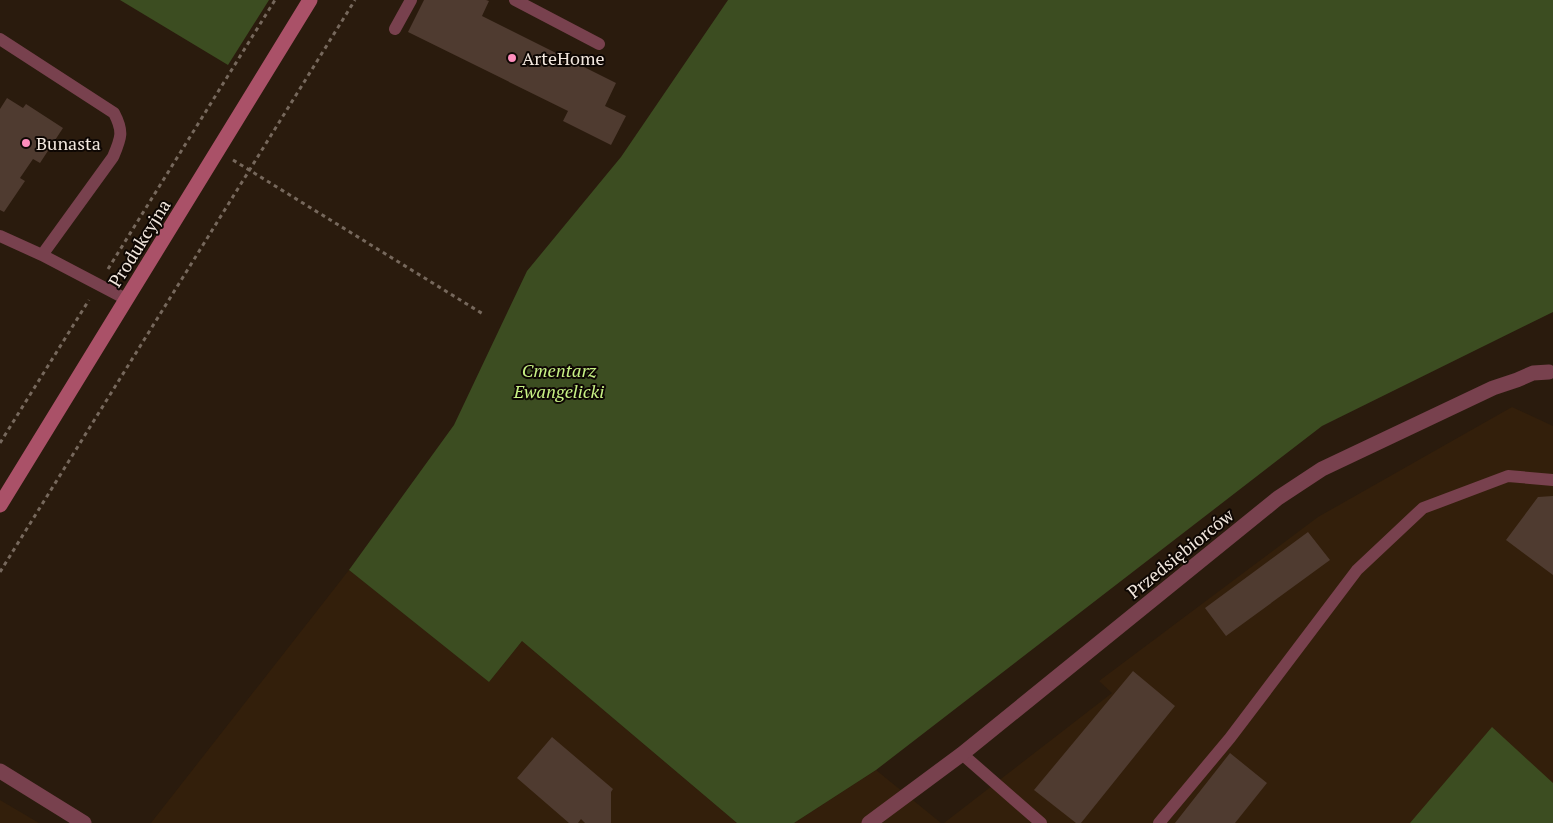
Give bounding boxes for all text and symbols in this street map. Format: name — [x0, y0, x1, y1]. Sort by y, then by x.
place label: ArteHome — [522, 46, 605, 70]
marker: ArteHome — [506, 52, 518, 64]
place label: Bunasta — [36, 131, 101, 155]
marker: Bunasta — [20, 137, 32, 149]
street label: Produkcyjna — [102, 194, 176, 292]
park label: Cmentarz Ewangelicki — [513, 358, 604, 403]
street label: Przedsiębiorców — [1122, 502, 1239, 603]

